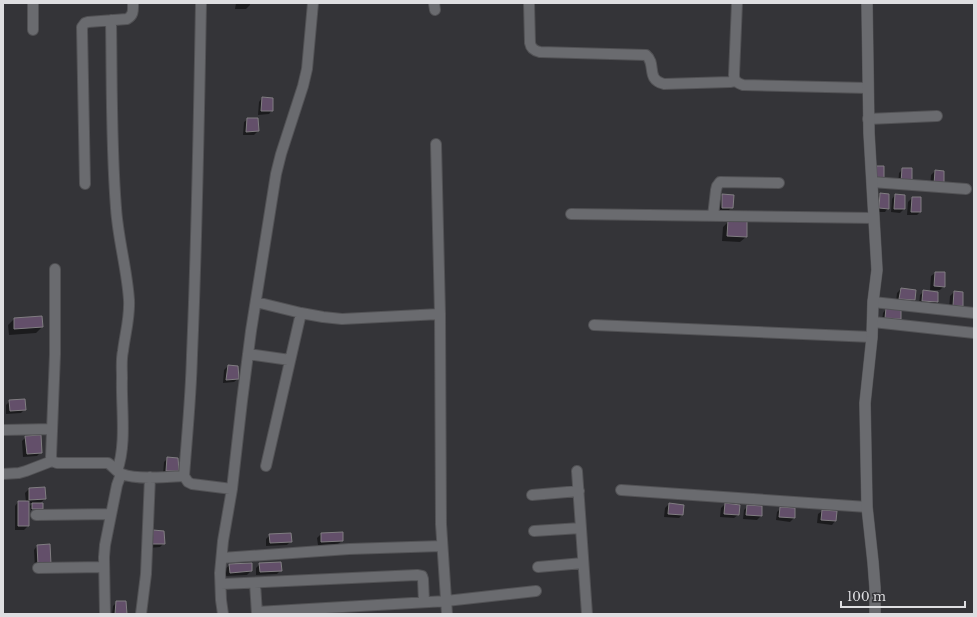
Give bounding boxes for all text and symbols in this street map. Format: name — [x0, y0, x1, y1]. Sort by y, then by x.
scale bar — [841, 583, 965, 609]
text: 100 m — [847, 589, 886, 604]

